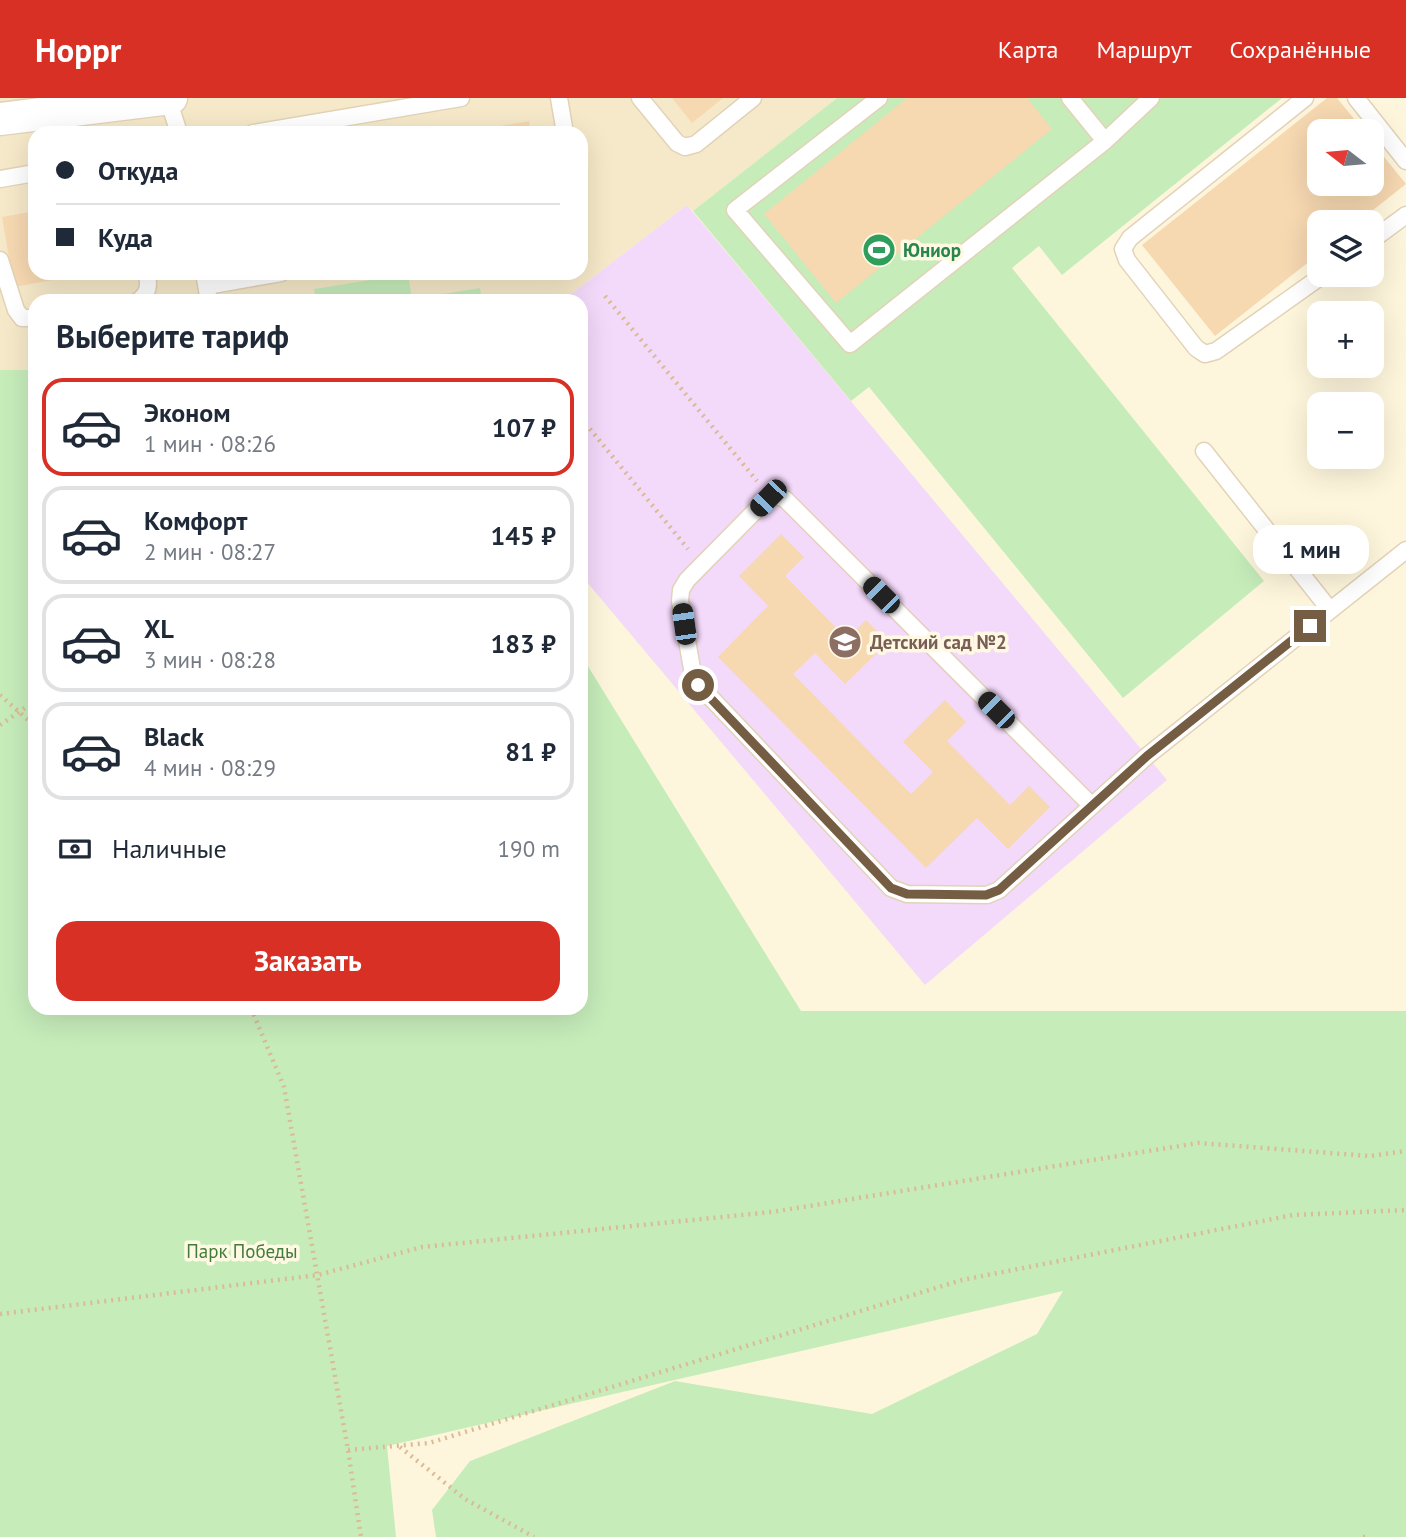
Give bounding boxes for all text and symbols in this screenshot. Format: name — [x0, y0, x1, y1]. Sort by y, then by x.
text: Hoppr — [35, 28, 121, 71]
text: Карта — [998, 34, 1058, 65]
text: Маршрут — [1096, 34, 1191, 65]
text: Сохранённые — [1229, 34, 1371, 65]
north arrow — [1307, 119, 1384, 196]
map controls — [1307, 119, 1384, 469]
text: Откуда — [98, 154, 178, 187]
button: layers — [1307, 210, 1384, 287]
text: Куда — [98, 221, 153, 254]
sports icon: Юниор — [860, 231, 898, 269]
place label: Юниор — [903, 238, 961, 262]
button: + — [1307, 301, 1384, 378]
text: Выберите тариф — [56, 315, 289, 357]
button: − — [1307, 392, 1384, 469]
icon: car — [60, 396, 123, 459]
text: Эконом — [144, 396, 231, 429]
text: 107 ₽ — [492, 411, 556, 444]
text: 1 мин · 08:26 — [144, 429, 276, 458]
car — [746, 476, 791, 520]
icon: car — [60, 504, 123, 567]
text: Комфорт — [144, 504, 247, 537]
text: 145 ₽ — [490, 519, 556, 552]
callout: 1 мин — [1252, 524, 1368, 574]
text: 1 мин — [1281, 535, 1341, 564]
text: 2 мин · 08:27 — [144, 537, 276, 566]
car — [859, 573, 904, 617]
car — [671, 602, 698, 646]
route end — [1294, 610, 1326, 642]
icon: car — [60, 612, 123, 675]
text: XL — [144, 612, 174, 645]
school or university icon: Детский сад №2 — [826, 623, 864, 661]
text: 183 ₽ — [490, 627, 556, 660]
place label: Детский сад №2 — [870, 630, 1007, 654]
text: 3 мин · 08:28 — [144, 645, 276, 674]
route start — [682, 669, 714, 701]
car — [974, 688, 1019, 732]
icon: car — [60, 720, 123, 783]
text: Black — [144, 720, 204, 753]
text: 81 ₽ — [505, 735, 556, 768]
text: 4 мин · 08:29 — [144, 753, 276, 782]
icon: cash — [56, 830, 94, 868]
text: Наличные — [112, 832, 227, 865]
text: 190 m — [498, 834, 560, 863]
button: Заказать — [56, 921, 560, 1001]
park label: Парк Победы — [186, 1239, 298, 1263]

